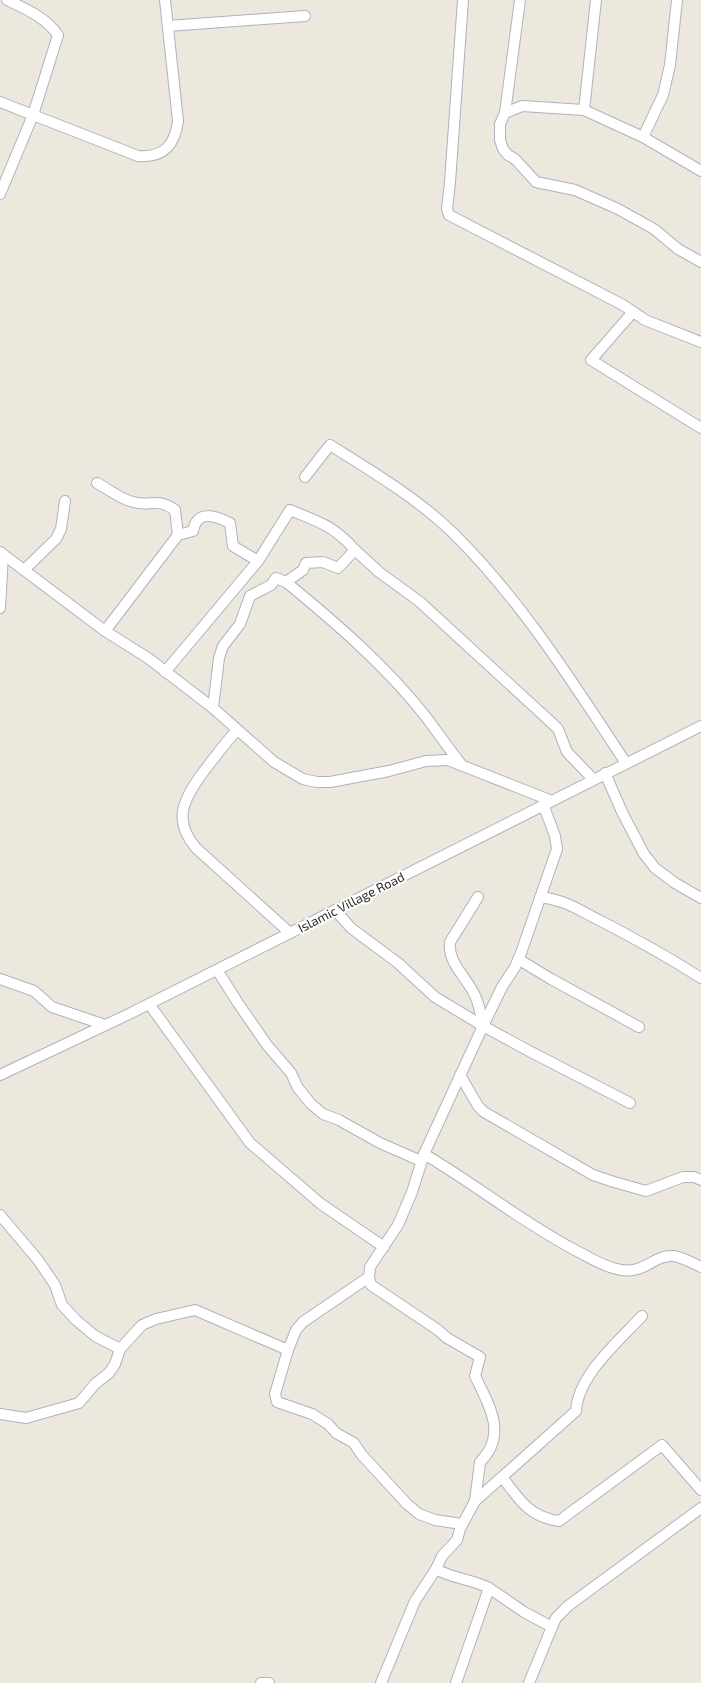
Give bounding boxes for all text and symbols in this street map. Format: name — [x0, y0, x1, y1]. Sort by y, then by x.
street label: Islamic Village Road — [295, 868, 407, 936]

